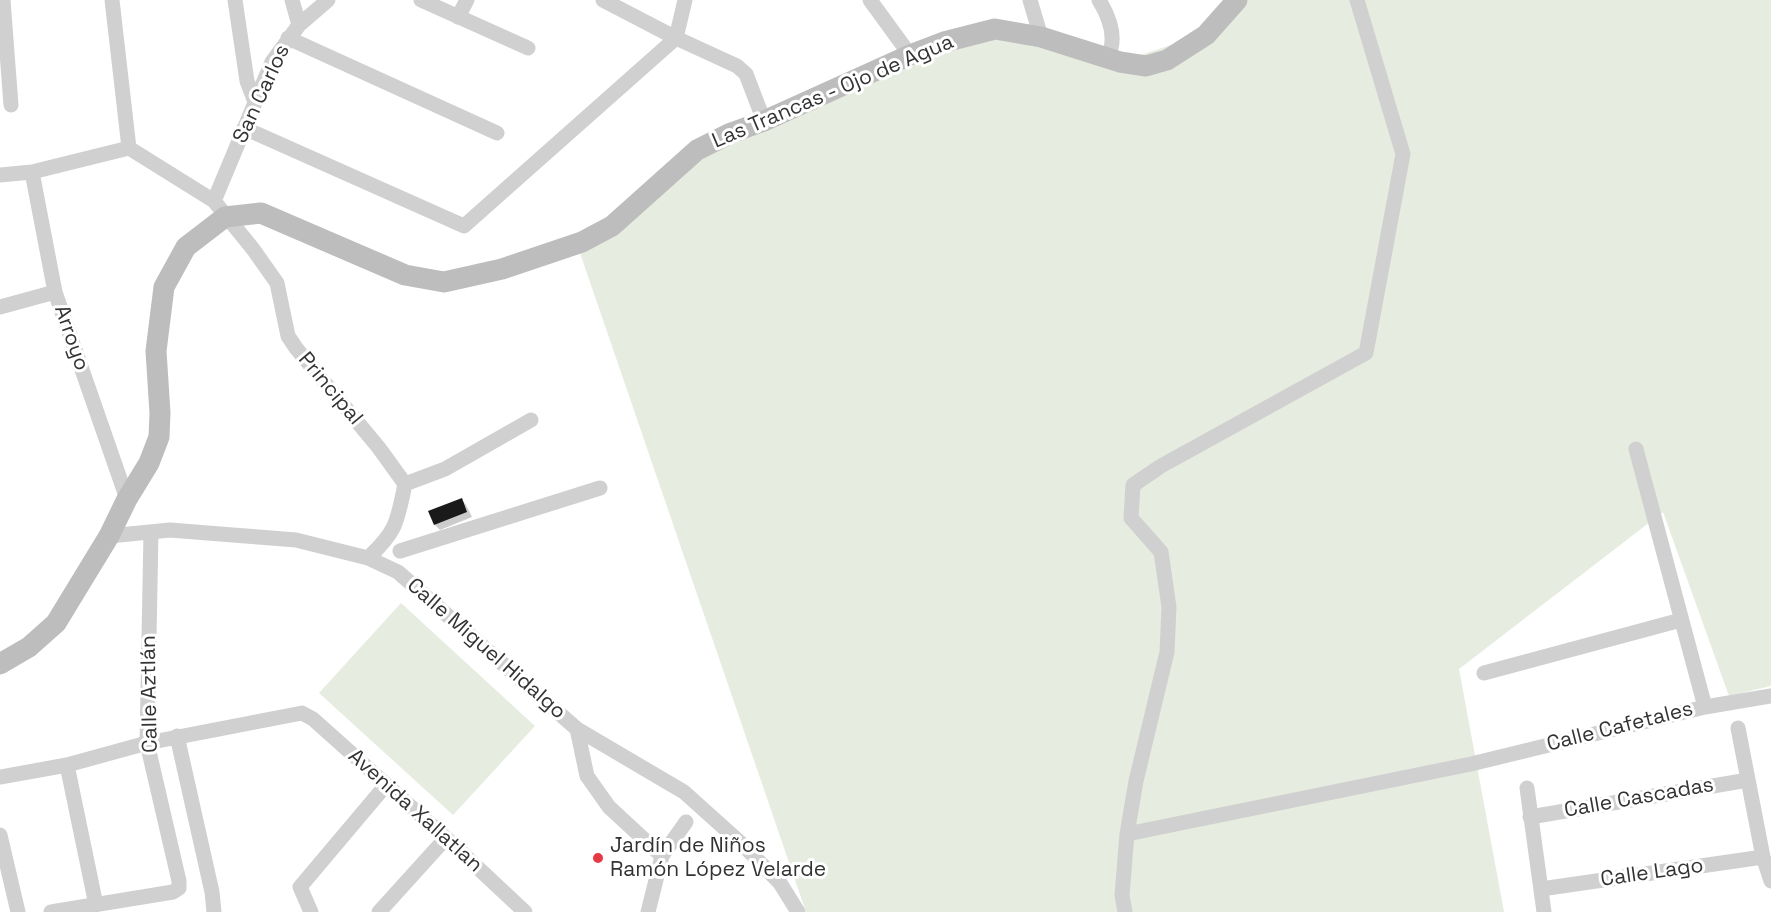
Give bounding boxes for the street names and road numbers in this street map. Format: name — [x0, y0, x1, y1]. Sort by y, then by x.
street label: Las Trancas - Ojo de Agua — [709, 30, 957, 154]
street label: San Carlos — [228, 41, 296, 147]
street label: Arroyo — [48, 302, 94, 374]
street label: Principal — [292, 348, 368, 430]
street label: Calle Miguel Hidalgo — [401, 573, 571, 725]
street label: Calle Aztlán — [136, 635, 164, 753]
street label: Calle Cafetales — [1544, 697, 1696, 757]
street label: Avenida Xallatlan — [343, 744, 487, 878]
street label: Calle Cascadas — [1562, 772, 1716, 824]
street label: Calle Lago — [1599, 853, 1705, 893]

